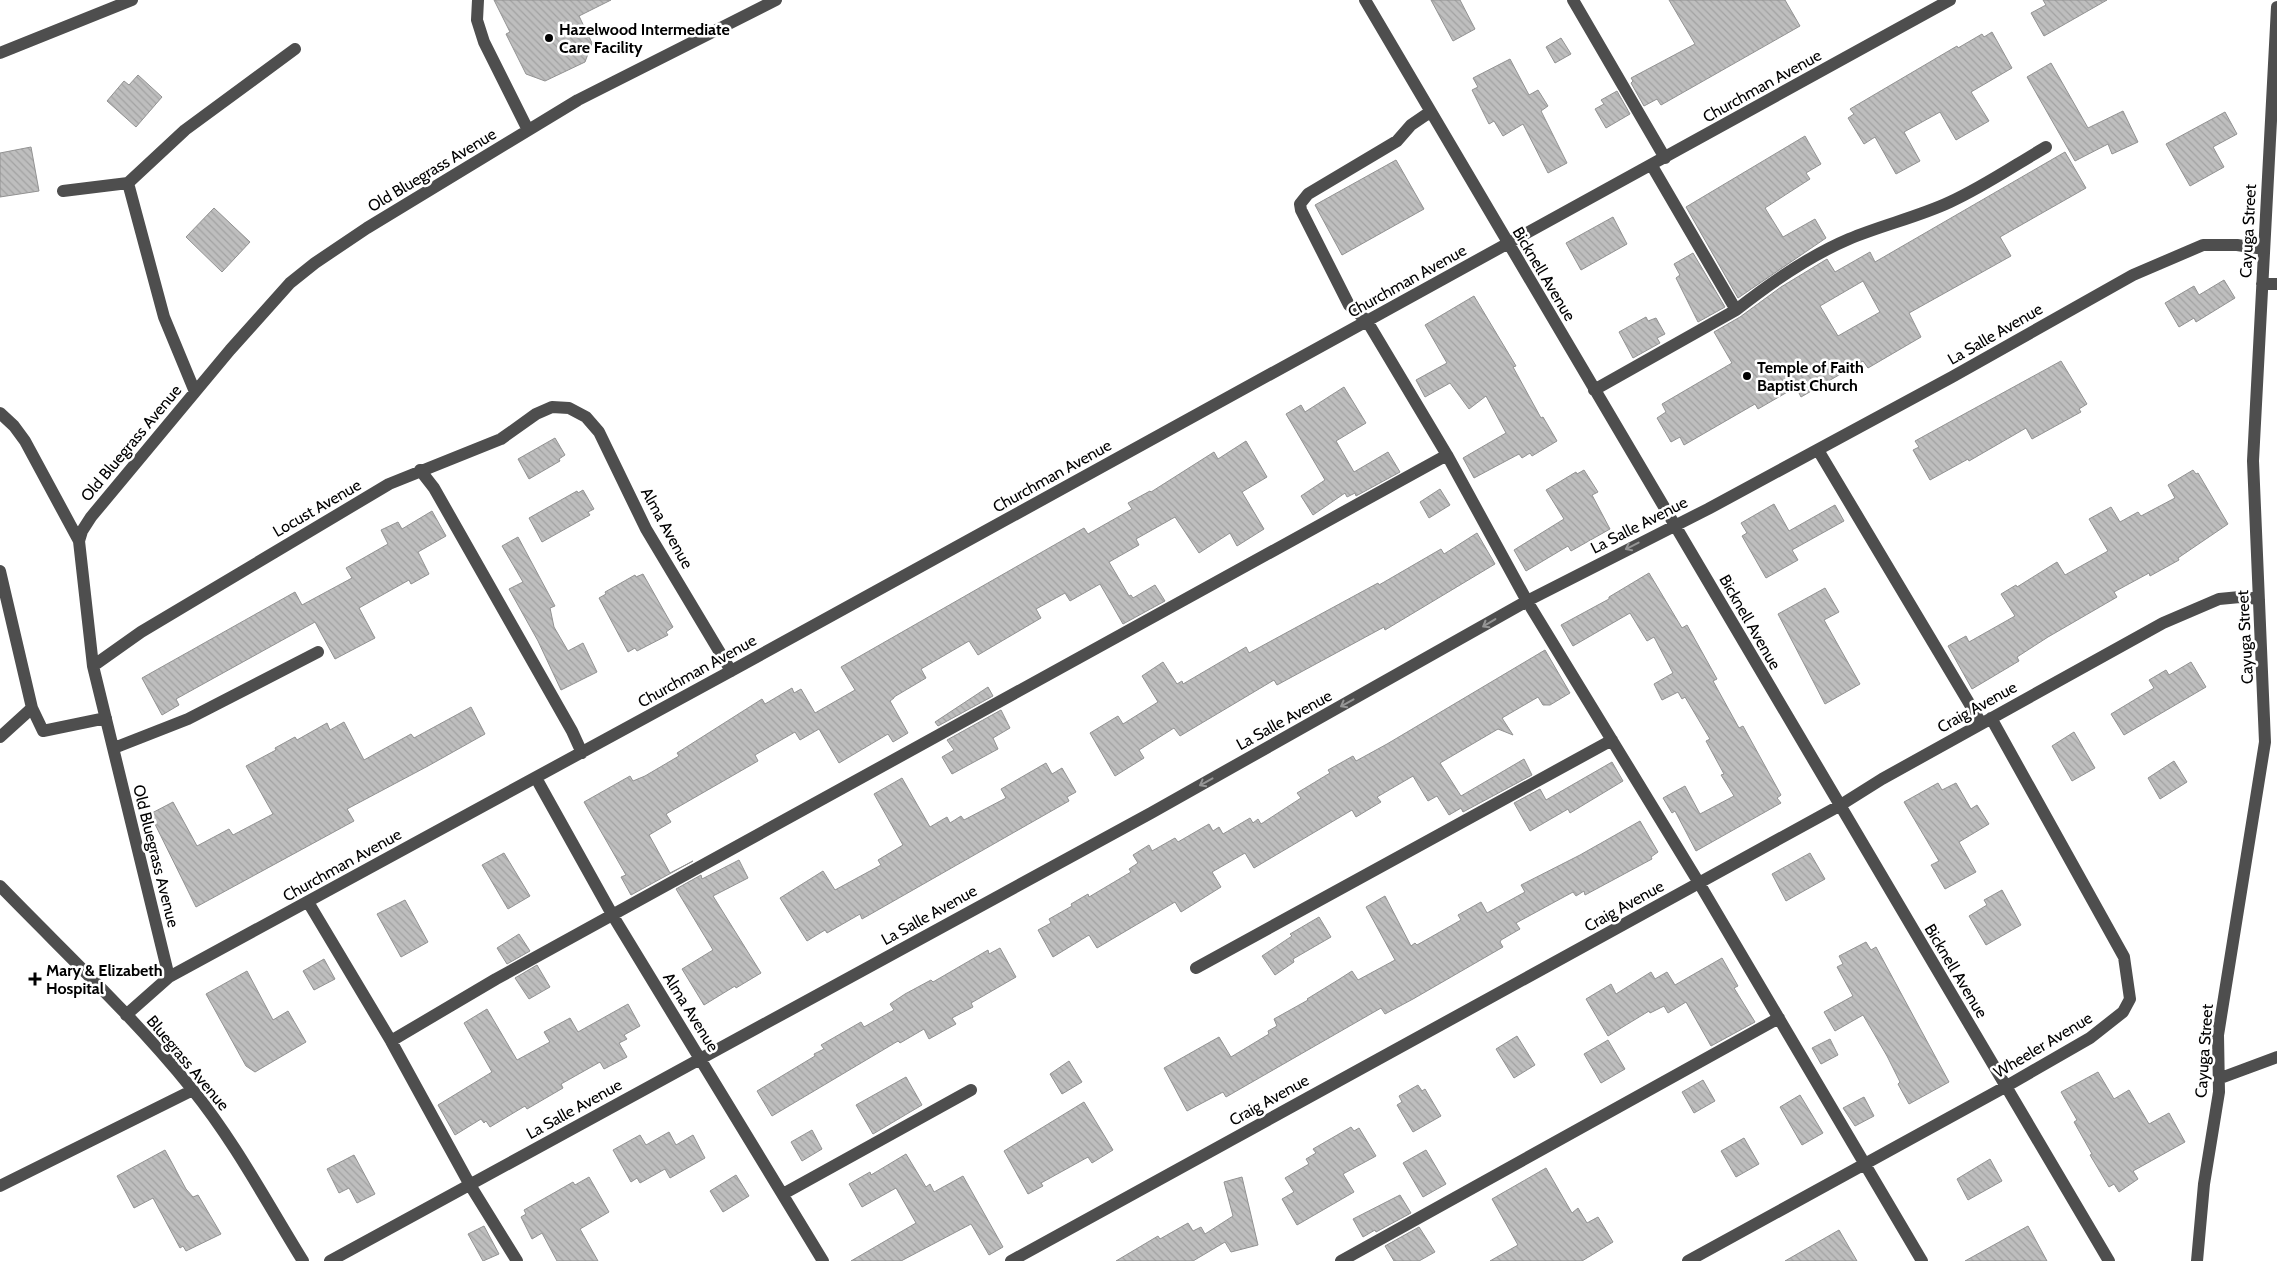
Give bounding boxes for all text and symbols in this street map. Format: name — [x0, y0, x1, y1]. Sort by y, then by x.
place label: Hazelwood Intermediate Care Facility — [559, 20, 730, 57]
marker: Hazelwood Intermediate Care Facility — [543, 32, 555, 44]
street label: Churchman Avenue — [1699, 46, 1825, 126]
street label: Old Bluegrass Avenue — [364, 124, 500, 216]
street label: Cayuga Street — [2236, 183, 2260, 278]
street label: Bicknell Avenue — [1508, 224, 1580, 324]
street label: Churchman Avenue — [1344, 241, 1470, 321]
street label: La Salle Avenue — [1944, 299, 2046, 369]
place label: Temple of Faith Baptist Church — [1757, 358, 1864, 395]
marker: Temple of Faith Baptist Church — [1741, 370, 1753, 382]
street label: Old Bluegrass Avenue — [77, 381, 185, 505]
street label: Churchman Avenue — [989, 436, 1115, 516]
street label: Locust Avenue — [270, 475, 364, 541]
street label: Alma Avenue — [637, 484, 697, 572]
street label: La Salle Avenue — [1587, 492, 1691, 558]
one-way arrow — [1625, 542, 1640, 551]
street label: Bicknell Avenue — [1715, 571, 1785, 673]
street label: Cayuga Street — [2233, 589, 2257, 684]
one-way arrow — [1483, 619, 1497, 629]
street label: Churchman Avenue — [634, 631, 760, 711]
street label: Craig Avenue — [1934, 677, 2020, 737]
street label: La Salle Avenue — [1233, 686, 1335, 754]
one-way arrow — [1340, 698, 1355, 708]
one-way arrow — [1199, 778, 1213, 788]
street label: Old Bluegrass Avenue — [129, 783, 183, 929]
street label: Churchman Avenue — [279, 825, 405, 905]
street label: Craig Avenue — [1581, 876, 1667, 936]
street label: La Salle Avenue — [878, 881, 980, 949]
street label: Bicknell Avenue — [1920, 921, 1992, 1021]
place label: Mary & Elizabeth Hospital — [46, 961, 163, 998]
street label: Alma Avenue — [659, 969, 723, 1055]
marker: Mary & Elizabeth Hospital — [28, 972, 42, 986]
street label: Cayuga Street — [2191, 1003, 2217, 1099]
street label: Wheeler Avenue — [1990, 1008, 2096, 1082]
street label: Bluegrass Avenue — [143, 1012, 233, 1114]
street label: Craig Avenue — [1226, 1070, 1312, 1130]
street label: La Salle Avenue — [523, 1075, 625, 1143]

